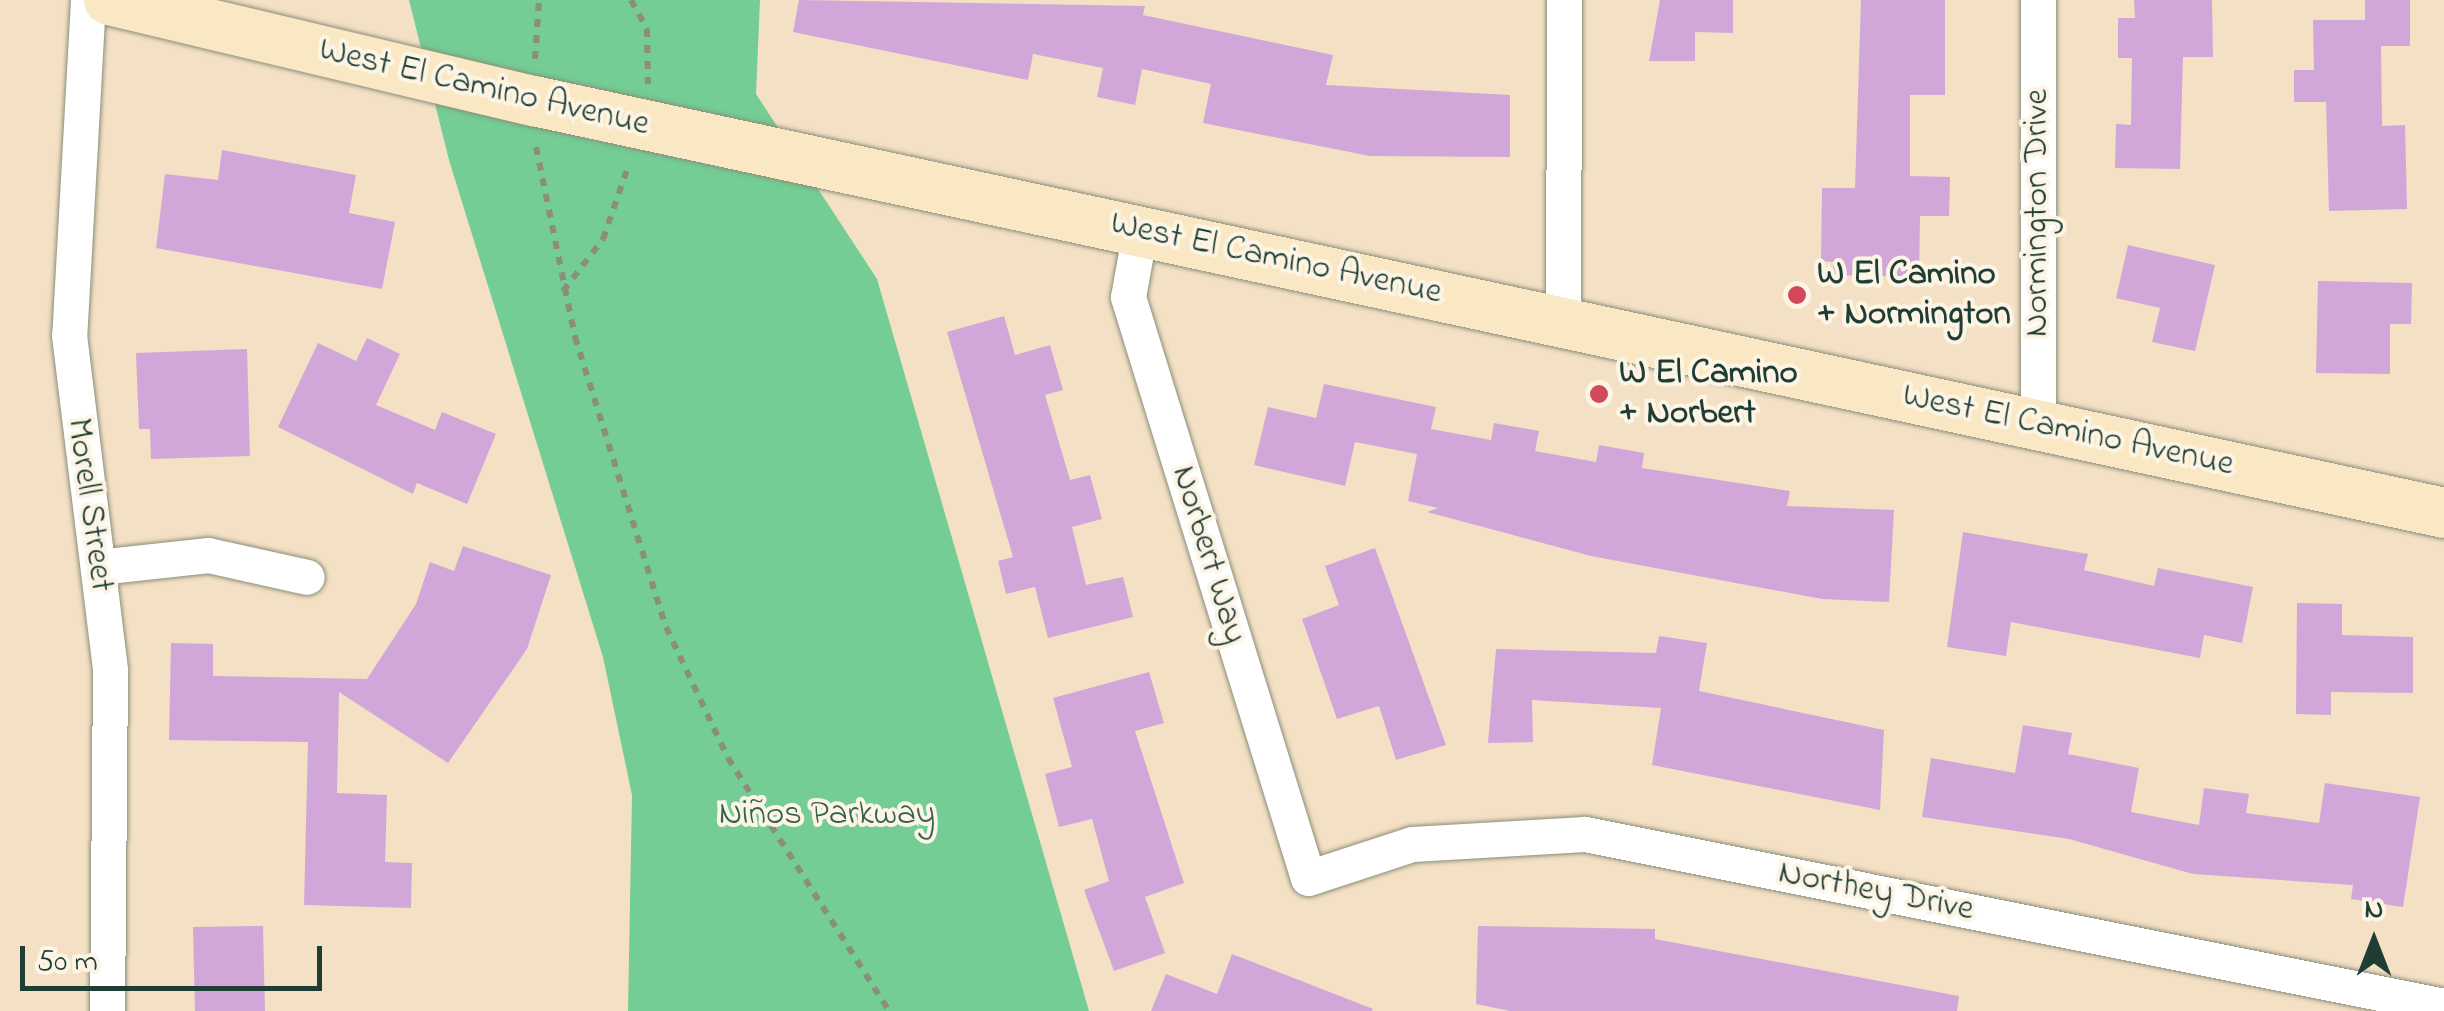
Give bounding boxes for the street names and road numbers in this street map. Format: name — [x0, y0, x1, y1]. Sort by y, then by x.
street label: West El Camino Avenue — [315, 30, 653, 146]
street label: Normington Drive — [2017, 89, 2059, 337]
street label: West El Camino Avenue — [1107, 203, 1445, 315]
street label: West El Camino Avenue — [1899, 375, 2237, 487]
street label: Morell Street — [56, 416, 122, 594]
street label: Norbert Way — [1161, 461, 1255, 649]
street label: Northey Drive — [1775, 852, 1977, 932]

